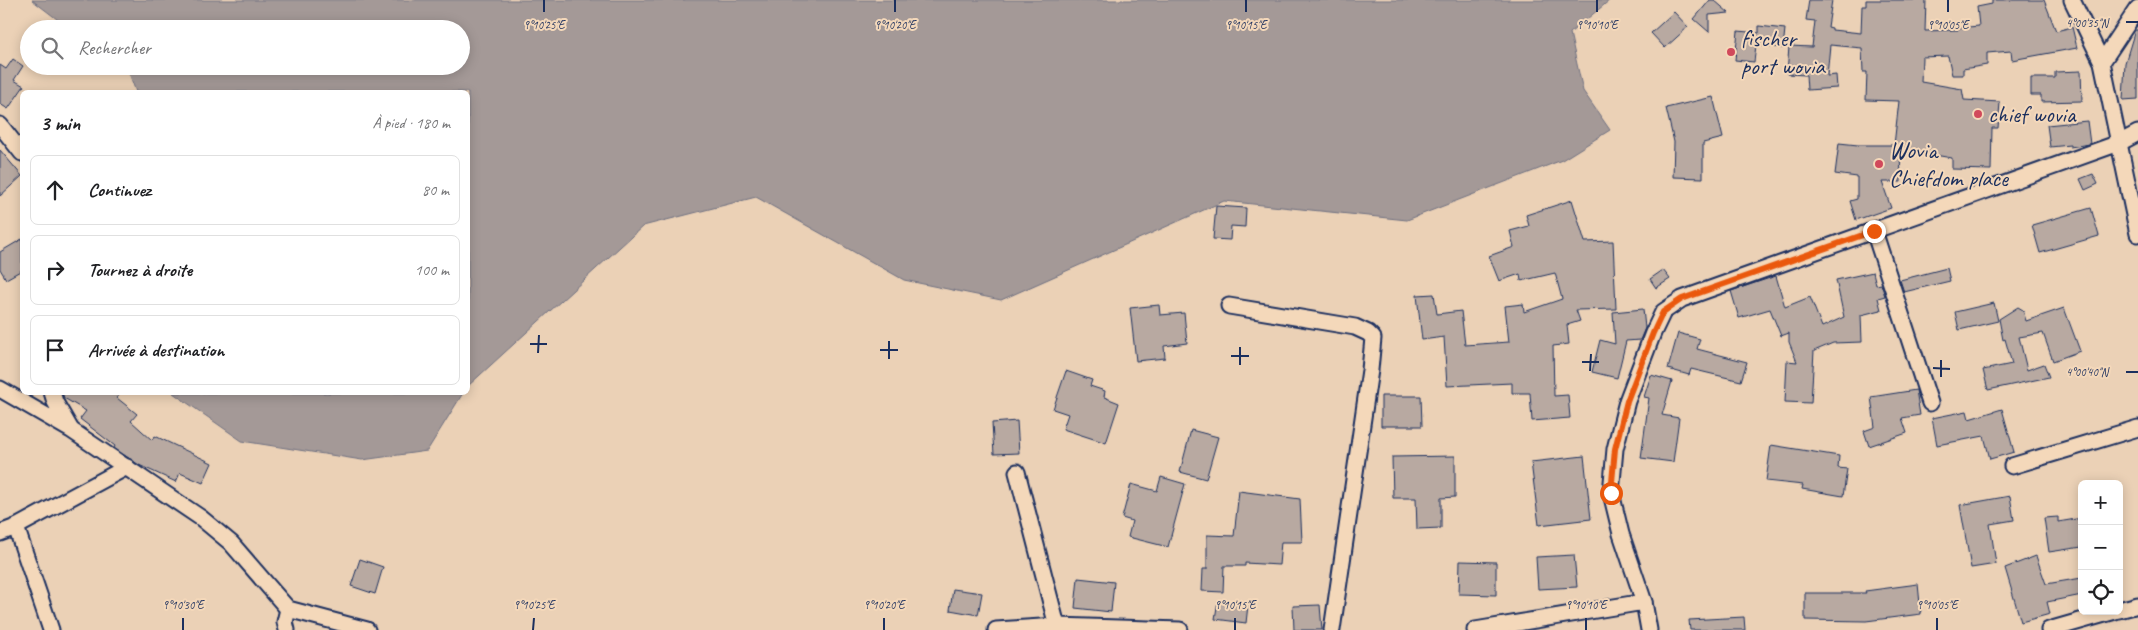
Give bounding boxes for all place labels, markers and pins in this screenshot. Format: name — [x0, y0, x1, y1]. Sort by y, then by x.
place label: fischer port wovia — [1741, 23, 1826, 81]
marker: fischer port wovia — [1725, 46, 1737, 58]
place label: chief wovia — [1988, 99, 2077, 129]
marker: chief wovia — [1972, 108, 1984, 120]
place label: Wovia Chiefdom place — [1889, 135, 2010, 193]
marker: Wovia Chiefdom place — [1873, 158, 1885, 170]

